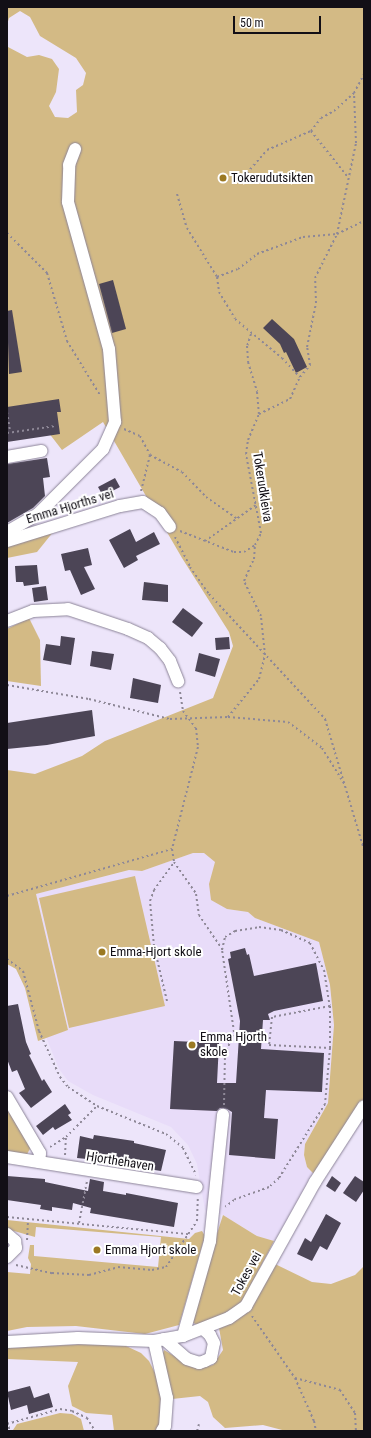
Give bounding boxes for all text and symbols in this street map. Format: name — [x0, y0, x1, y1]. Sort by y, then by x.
scale bar — [235, 8, 323, 34]
text: 50 m — [240, 16, 264, 30]
place label: Tokerudutsikten — [231, 170, 313, 186]
marker: Tokerudutsikten — [218, 173, 228, 183]
street label: Tokerudkleiva — [249, 451, 275, 523]
street label: Emma Hjorths vei — [24, 486, 116, 528]
place label: Emma-Hjort skole — [110, 944, 201, 960]
marker: Emma-Hjort skole — [97, 947, 107, 957]
place label: Emma Hjorth skole — [200, 1030, 267, 1061]
marker: Emma Hjorth skole — [187, 1040, 197, 1050]
street label: Hjorthehaven — [85, 1149, 155, 1175]
place label: Emma Hjort skole — [105, 1242, 196, 1258]
marker: Emma Hjort skole — [92, 1245, 102, 1255]
street label: Tokes vei — [229, 1249, 265, 1299]

